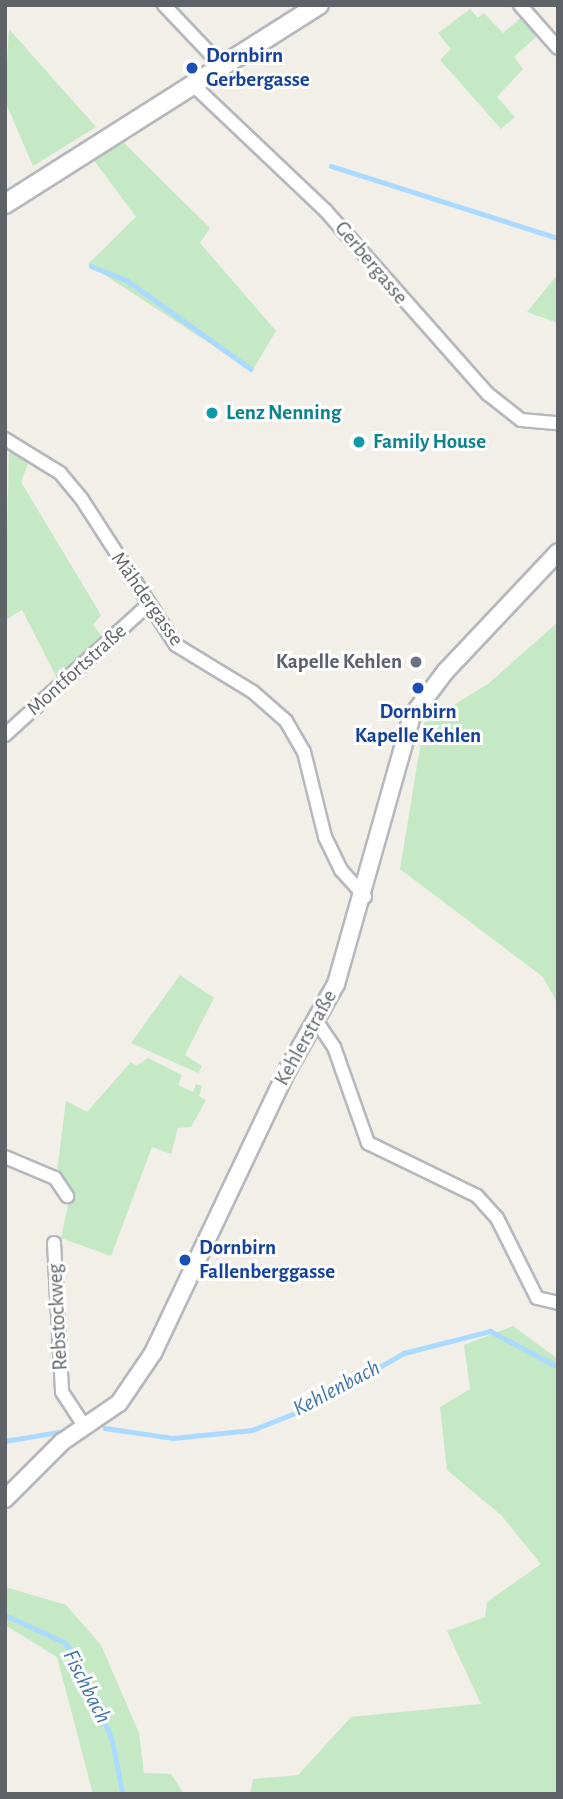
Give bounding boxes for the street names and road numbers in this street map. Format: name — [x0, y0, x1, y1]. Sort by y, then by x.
street label: Gerbergasse — [329, 216, 413, 310]
street label: Mähdergasse — [105, 547, 189, 651]
street label: Montfortstraße — [22, 619, 132, 721]
street label: Kehlerstraße — [269, 986, 343, 1090]
street label: Rebstockweg — [43, 1263, 73, 1371]

